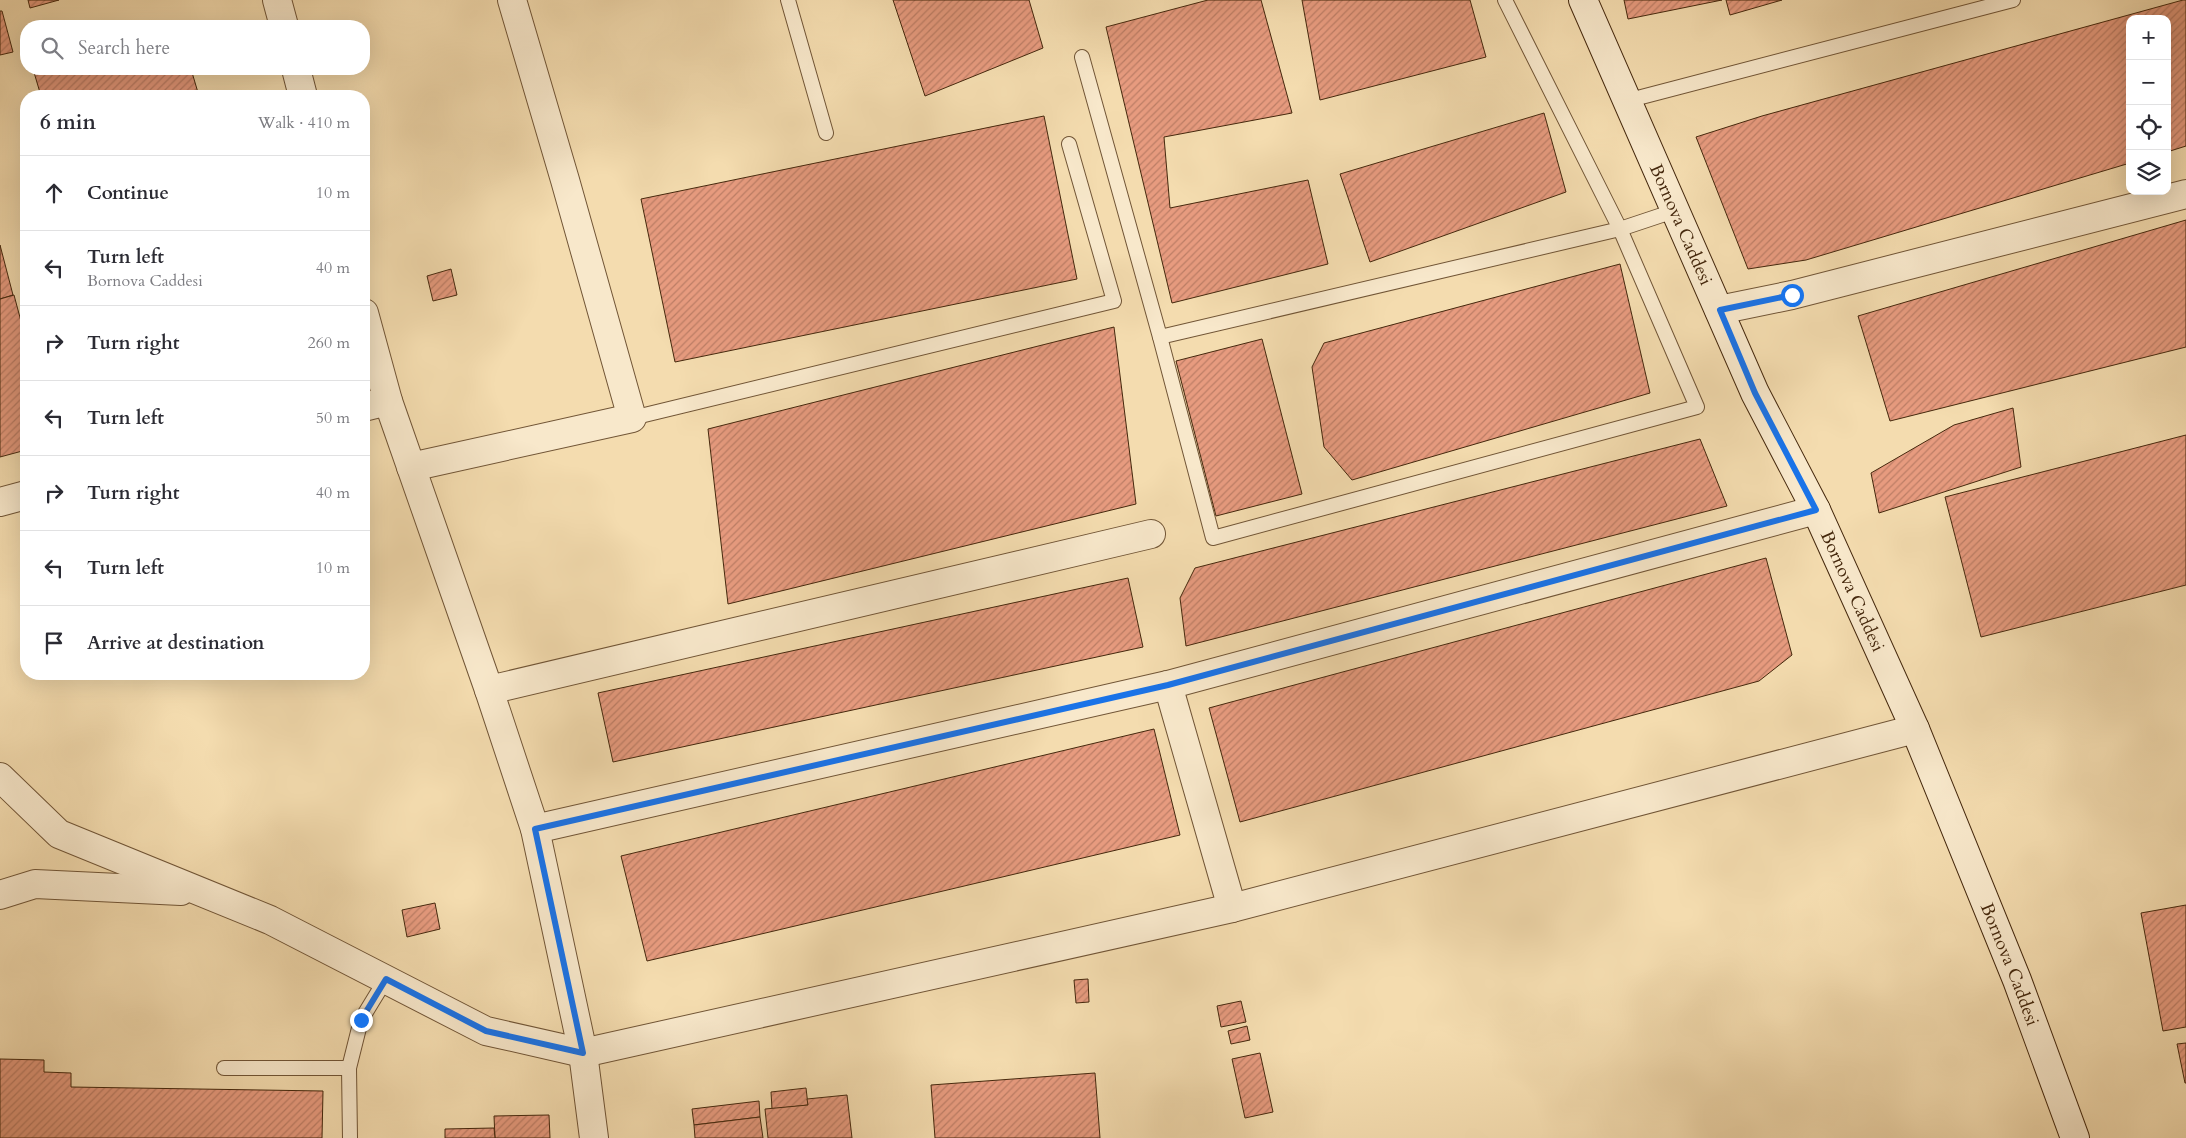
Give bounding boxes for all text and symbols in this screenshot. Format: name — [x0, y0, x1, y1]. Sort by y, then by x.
map controls — [2126, 15, 2171, 195]
button: + — [2126, 15, 2171, 60]
search box — [20, 20, 370, 75]
icon: search — [38, 34, 66, 62]
text: Search here — [78, 35, 170, 61]
button: − — [2126, 60, 2171, 105]
button: locate — [2126, 105, 2171, 150]
text: 6 min — [40, 108, 96, 137]
text: Walk · 410 m — [258, 112, 350, 134]
button: layers — [2126, 150, 2171, 195]
street label: Bornova Caddesi — [1644, 160, 1719, 289]
icon: ahead — [40, 179, 68, 207]
text: Continue — [87, 180, 169, 206]
text: 10 m — [316, 182, 350, 204]
text: Turn left — [87, 244, 164, 270]
icon: left — [40, 254, 68, 282]
text: 40 m — [316, 257, 350, 279]
text: Bornova Caddesi — [87, 270, 203, 292]
route start — [1781, 284, 1804, 307]
icon: right — [40, 329, 68, 357]
text: Turn right — [87, 330, 179, 356]
text: 260 m — [308, 332, 350, 354]
icon: left — [40, 404, 68, 432]
text: Turn left — [87, 405, 164, 431]
text: 50 m — [316, 407, 350, 429]
icon: right — [40, 479, 68, 507]
text: Turn right — [87, 480, 179, 506]
text: 40 m — [316, 482, 350, 504]
street label: Bornova Caddesi — [1814, 527, 1891, 656]
icon: left — [40, 554, 68, 582]
text: Turn left — [87, 555, 164, 581]
text: 10 m — [316, 557, 350, 579]
icon: arrive — [40, 629, 68, 657]
text: Arrive at destination — [87, 630, 264, 656]
street label: Bornova Caddesi — [1974, 899, 2045, 1029]
route end — [350, 1009, 373, 1032]

